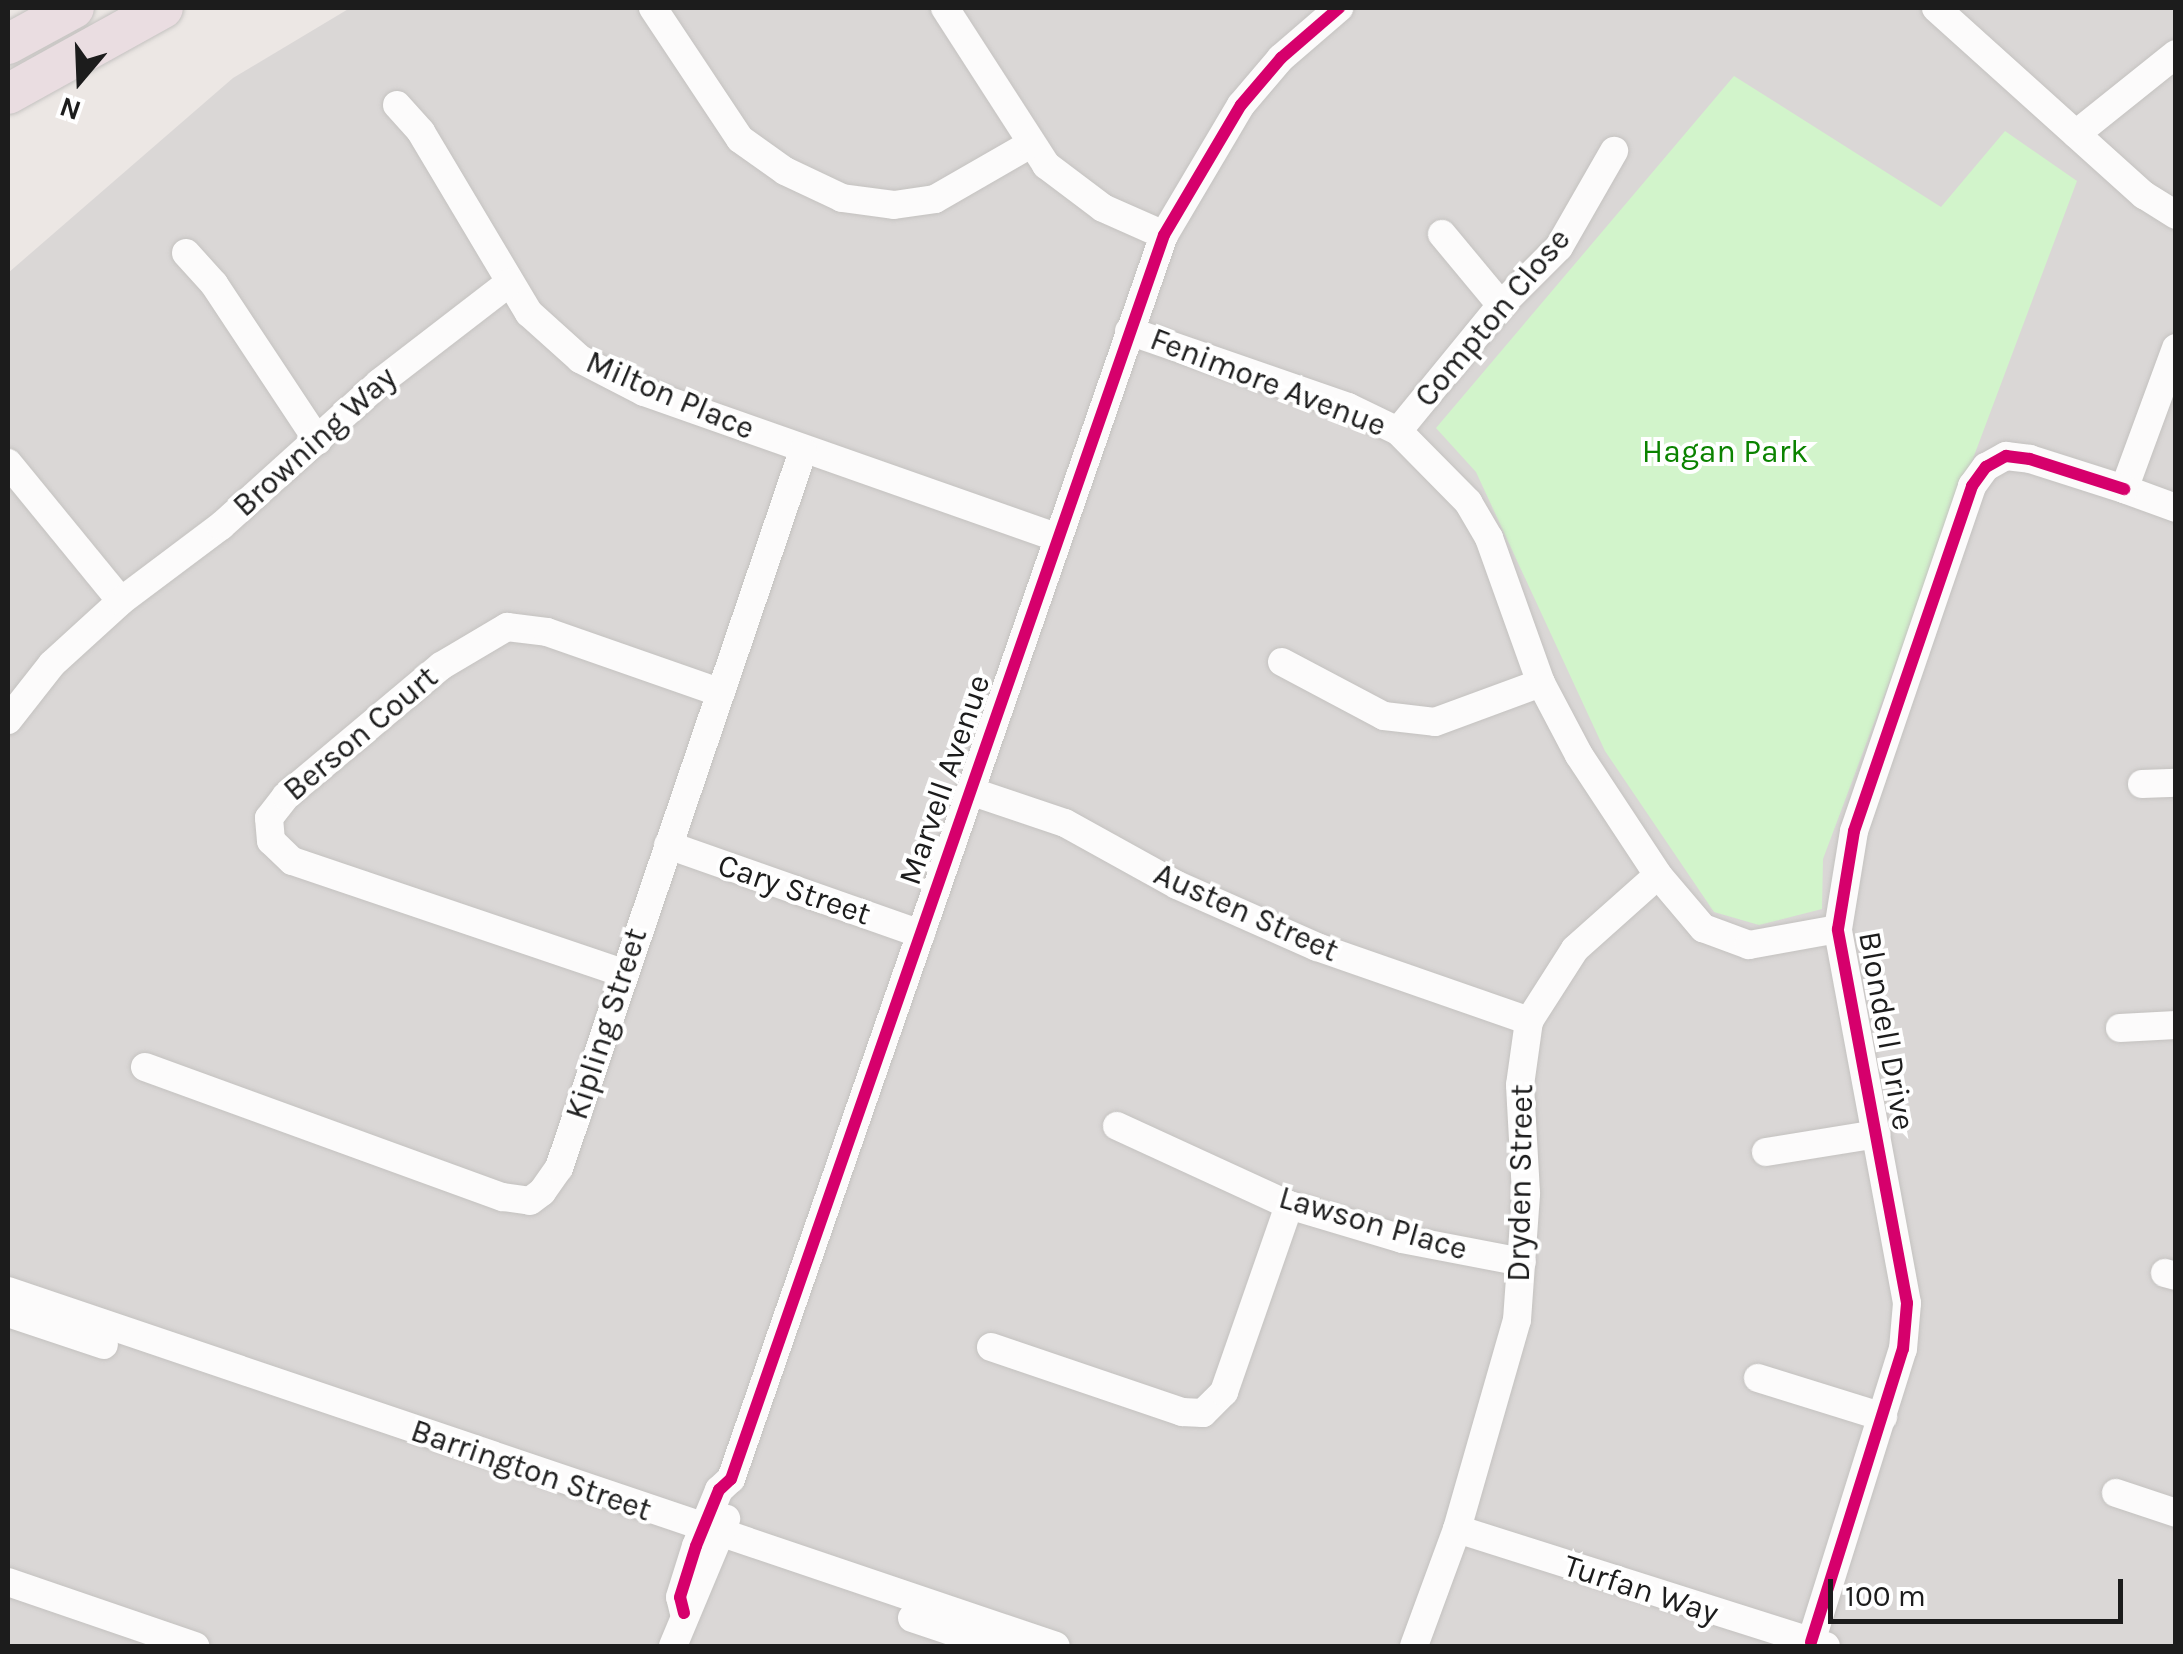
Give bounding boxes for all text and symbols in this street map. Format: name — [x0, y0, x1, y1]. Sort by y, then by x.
north arrow — [30, 30, 130, 130]
text: N — [55, 90, 85, 128]
street label: Compton Close — [1407, 221, 1579, 415]
street label: Fenimore Avenue — [1145, 320, 1391, 446]
street label: Milton Place — [580, 343, 760, 449]
street label: Browning Way — [226, 359, 404, 525]
park label: Hagan Park — [1642, 433, 1808, 471]
street label: Berson Court — [276, 658, 446, 810]
street label: Marvell Avenue — [891, 670, 999, 890]
street label: Cary Street — [713, 846, 875, 934]
street label: Austen Street — [1148, 855, 1344, 971]
street label: Kipling Street — [558, 923, 656, 1125]
street label: Blondell Drive — [1850, 929, 1922, 1133]
street label: Dryden Street — [1500, 1084, 1542, 1282]
street label: Lawson Place — [1274, 1179, 1472, 1269]
street label: Barrington Street — [406, 1412, 656, 1530]
street label: Turfan Way — [1559, 1547, 1723, 1633]
scale bar — [1833, 1559, 2128, 1621]
text: 100 m — [1845, 1578, 1926, 1614]

